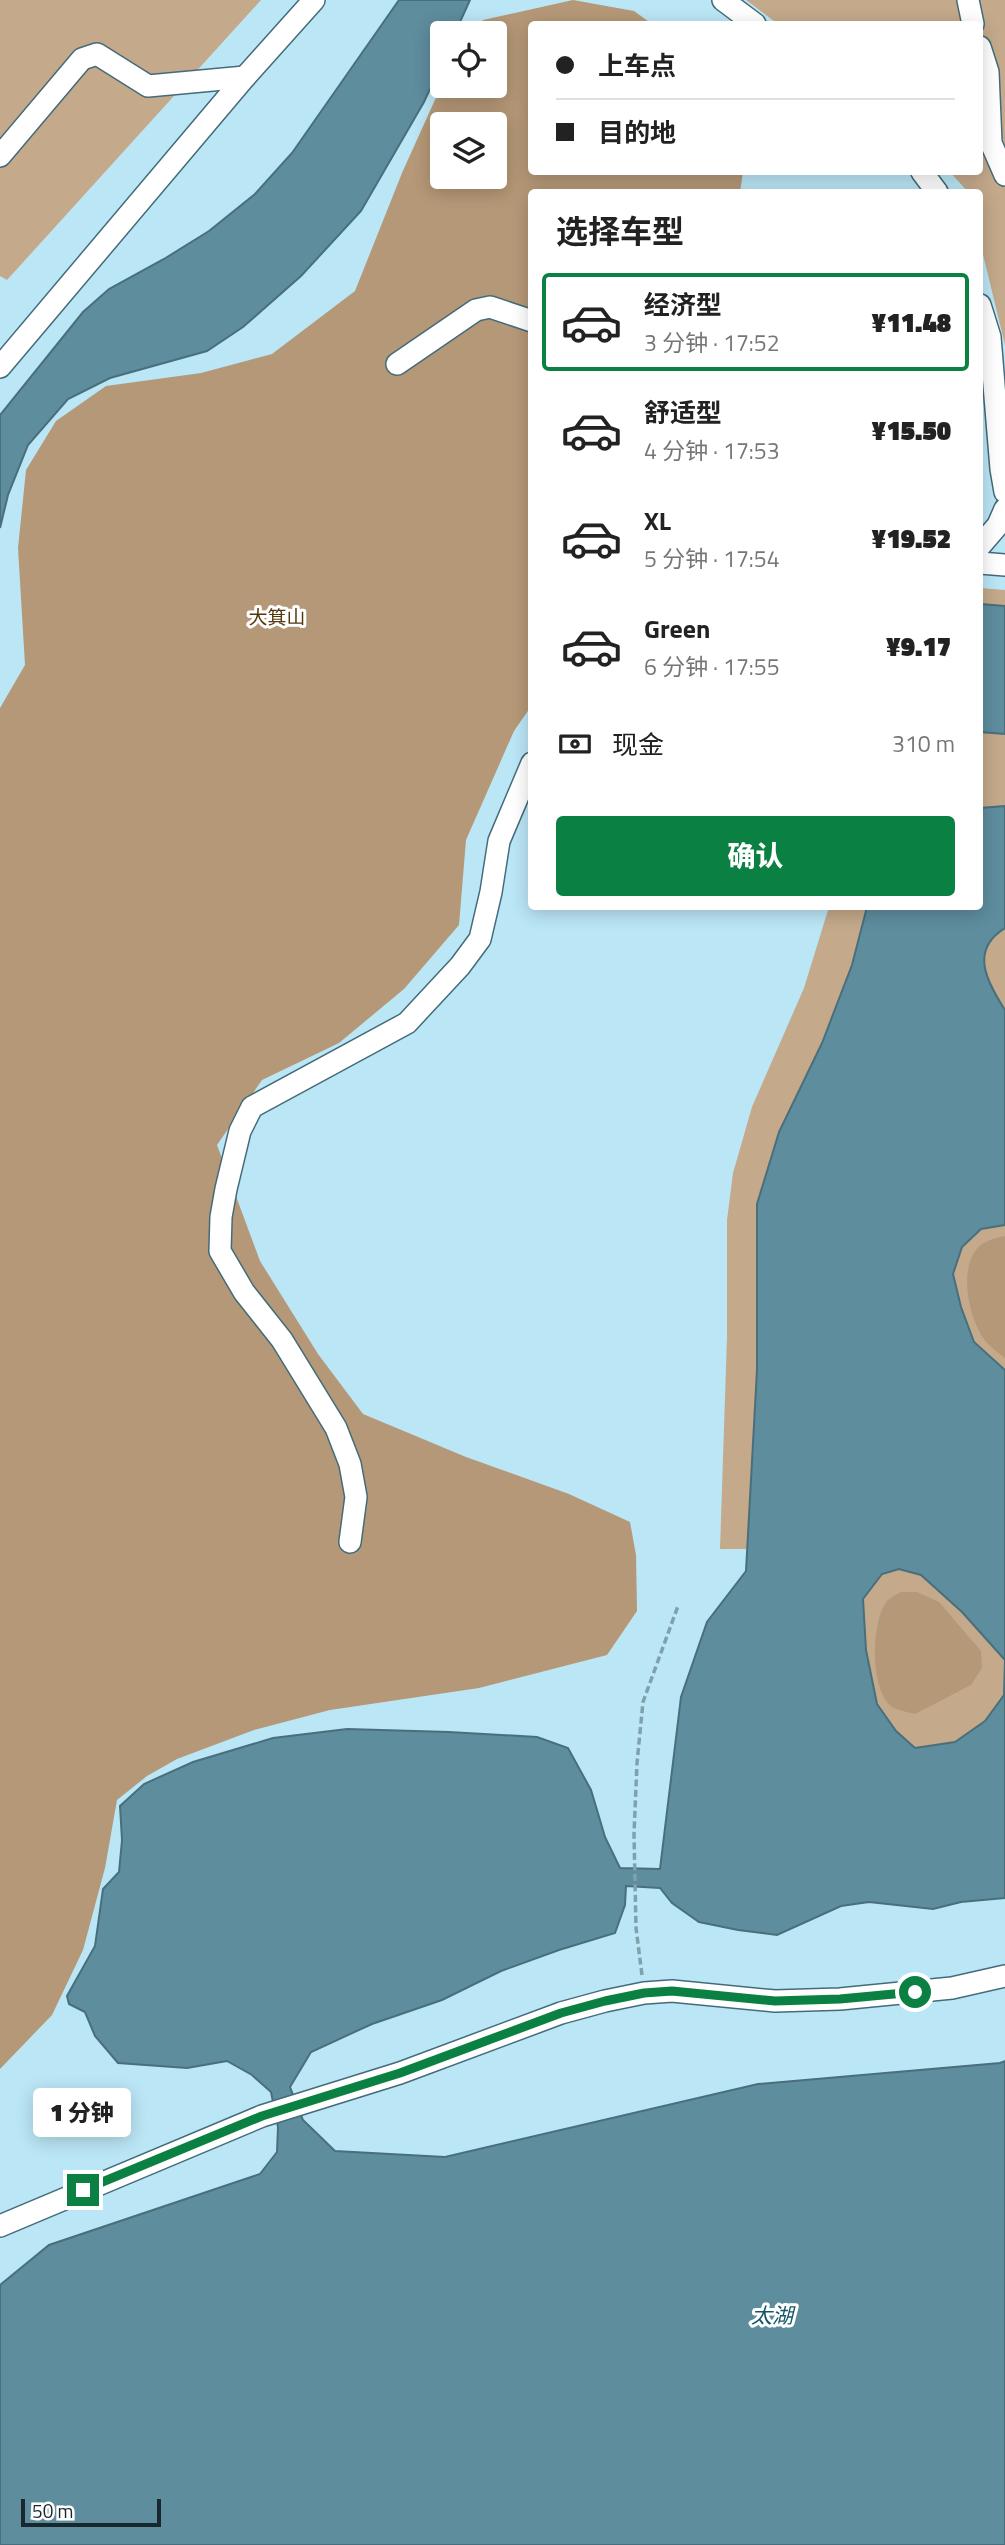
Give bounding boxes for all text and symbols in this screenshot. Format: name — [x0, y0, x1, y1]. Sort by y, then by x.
map controls — [430, 21, 507, 189]
button: locate — [430, 21, 507, 98]
text: 上车点 — [598, 46, 676, 85]
button: layers — [430, 112, 507, 189]
text: 目的地 — [598, 113, 676, 152]
text: 选择车型 — [556, 207, 684, 255]
text: 经济型 — [644, 285, 722, 324]
icon: car — [560, 291, 623, 354]
text: ¥11.48 — [871, 303, 951, 342]
text: 3 分钟 · 17:52 — [644, 325, 780, 360]
text: 舒适型 — [644, 393, 722, 432]
icon: car — [560, 399, 623, 462]
text: ¥15.50 — [871, 411, 951, 450]
text: 4 分钟 · 17:53 — [644, 433, 780, 468]
text: XL — [644, 501, 671, 540]
icon: car — [560, 507, 623, 570]
text: ¥19.52 — [871, 519, 951, 558]
text: 5 分钟 · 17:54 — [644, 541, 780, 576]
park label: 大箕山 — [248, 602, 306, 631]
text: Green — [644, 609, 710, 648]
icon: car — [560, 615, 623, 678]
text: ¥9.17 — [886, 627, 951, 666]
text: 6 分钟 · 17:55 — [644, 649, 780, 684]
icon: cash — [556, 725, 594, 763]
text: 现金 — [612, 725, 664, 764]
text: 310 m — [892, 726, 955, 761]
button: 确认 — [556, 816, 955, 896]
route start — [899, 1976, 931, 2008]
callout: 1 分钟 — [34, 2088, 132, 2138]
text: 1 分钟 — [50, 2095, 114, 2130]
route end — [67, 2174, 99, 2206]
water label: 太湖 — [751, 2299, 796, 2331]
scale bar — [21, 2496, 161, 2528]
text: 50 m — [32, 2496, 73, 2525]

